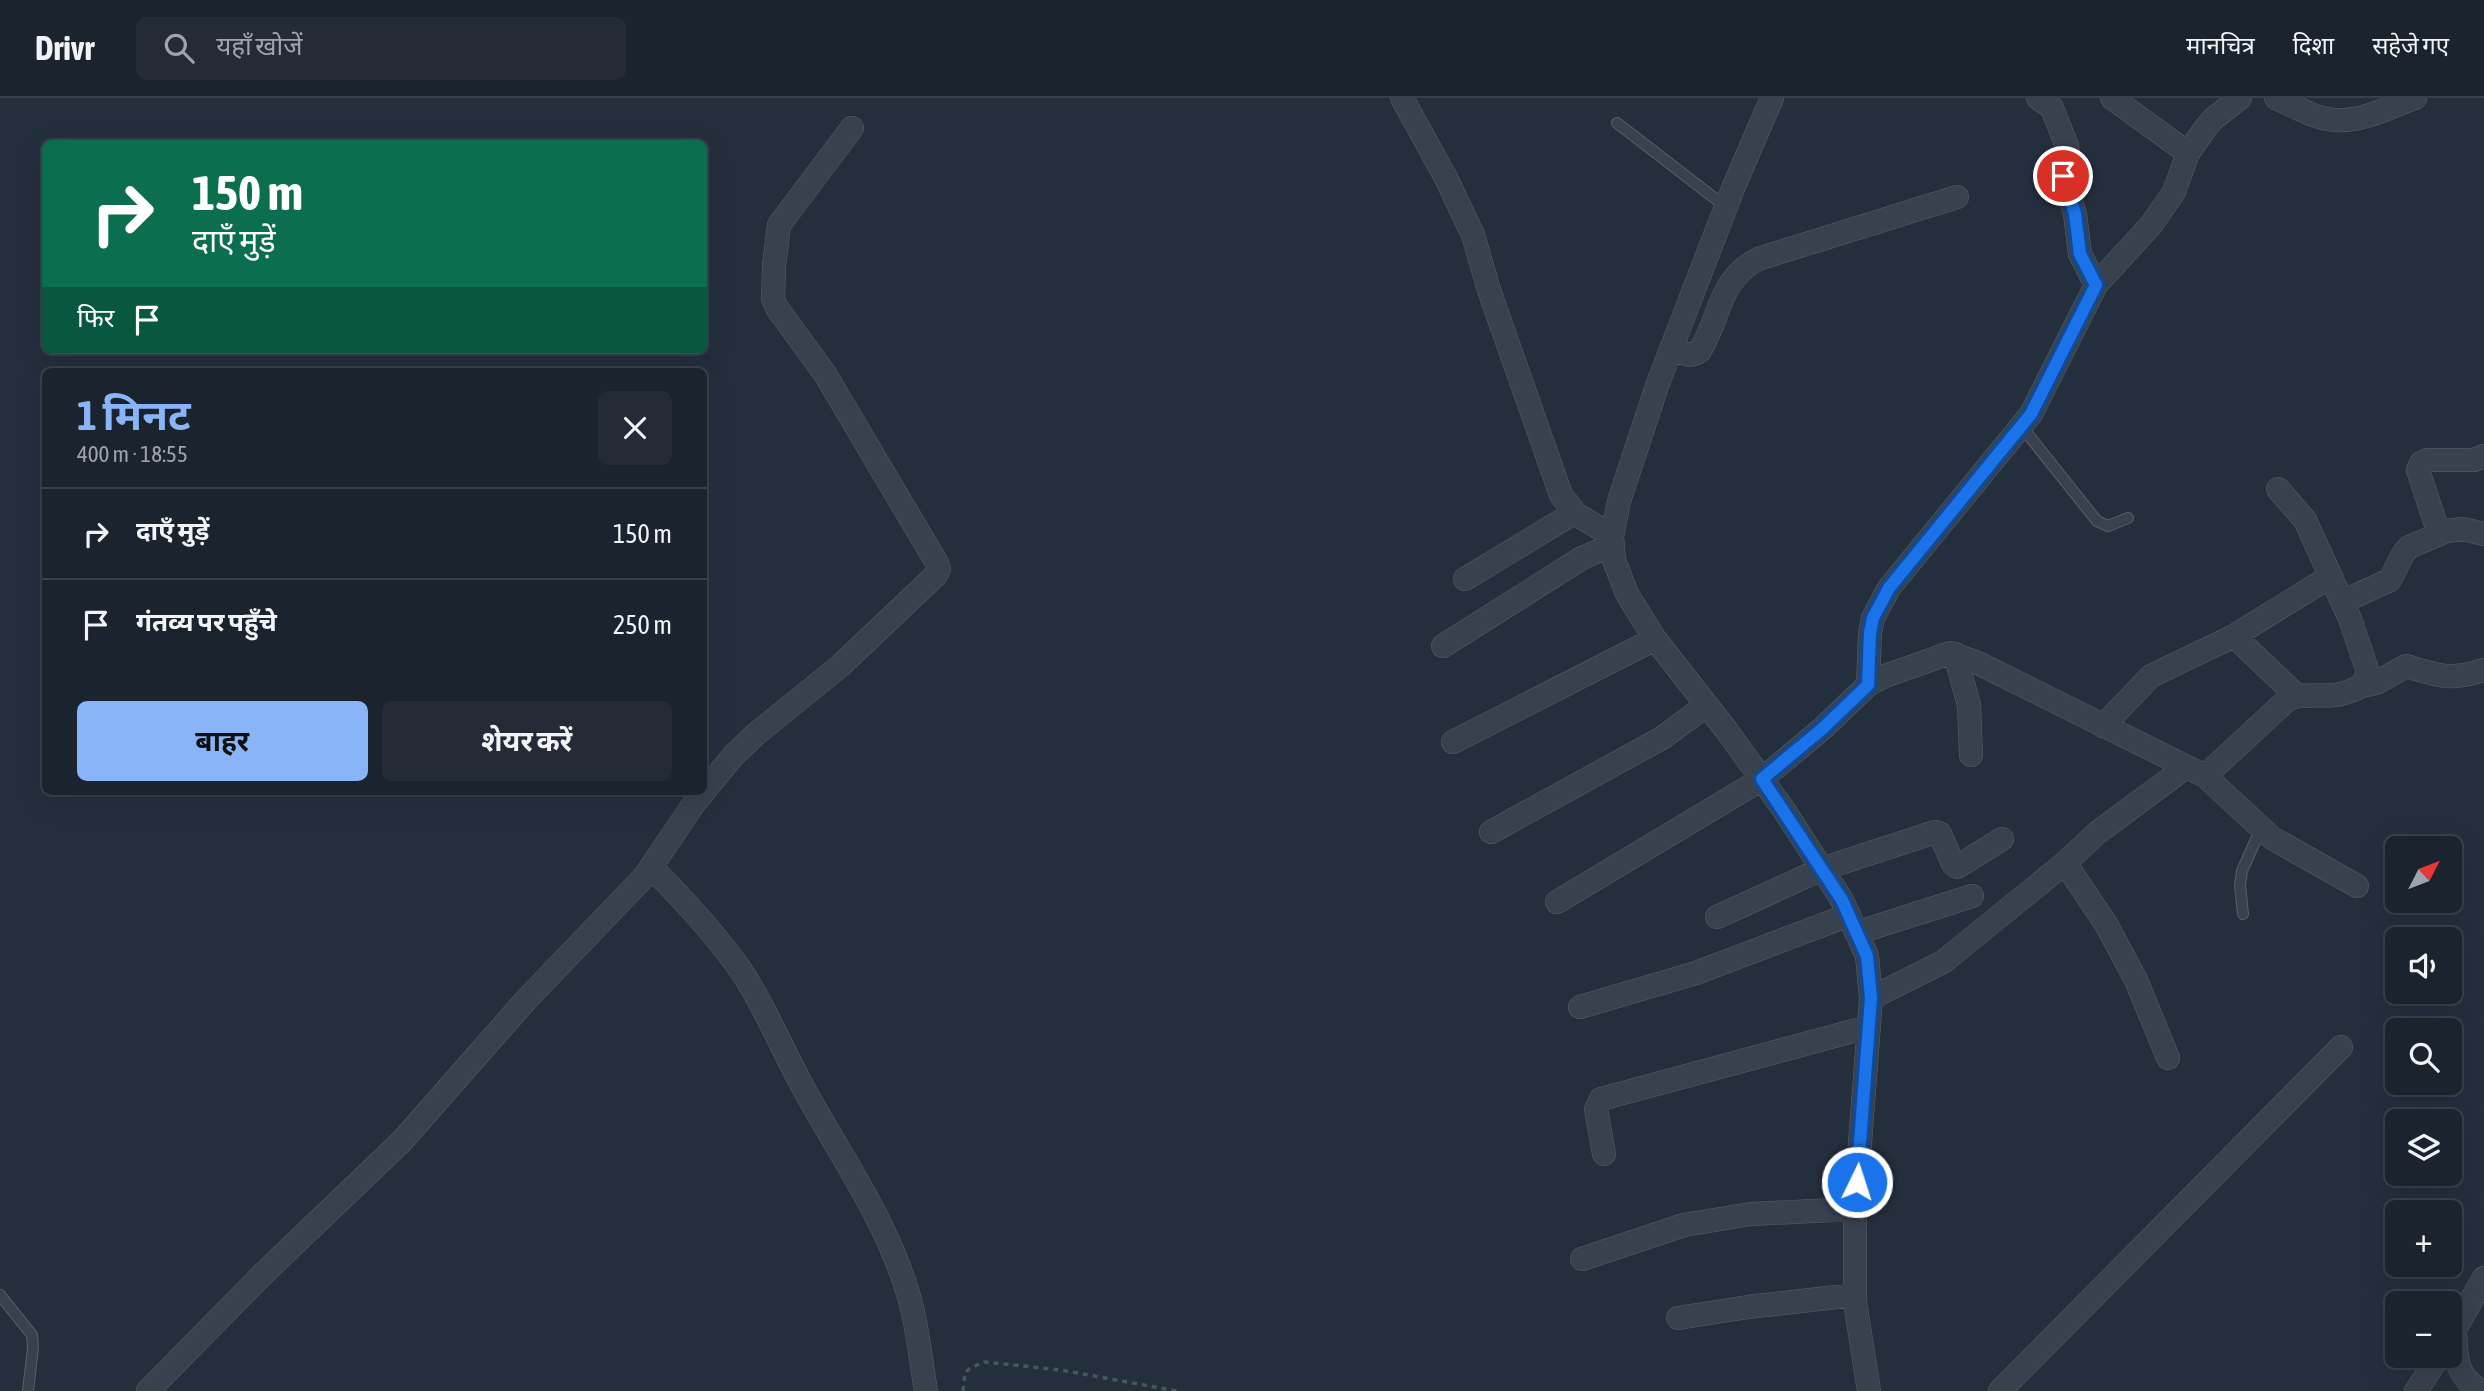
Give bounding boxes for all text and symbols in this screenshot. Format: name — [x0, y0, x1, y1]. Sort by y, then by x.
search box — [136, 17, 626, 80]
text: Drivr — [35, 29, 94, 67]
icon: search — [160, 29, 198, 67]
text: यहाँ खोजें — [216, 31, 303, 61]
text: मानचित्र — [2186, 32, 2255, 59]
text: दिशा — [2293, 32, 2334, 59]
text: सहेजे गए — [2372, 32, 2449, 59]
pin — [2033, 146, 2093, 206]
icon: arrive — [2044, 157, 2082, 195]
text: 150 m — [192, 164, 303, 220]
icon: right — [77, 168, 168, 259]
text: दाएँ मुड़ें — [192, 222, 276, 259]
icon: arrive — [128, 301, 166, 339]
text: फिर — [77, 303, 114, 333]
text: 1 मिनट — [77, 391, 191, 439]
button: close — [598, 391, 672, 465]
text: 400 m · 18:55 — [77, 441, 188, 467]
icon: right — [77, 515, 115, 553]
text: दाएँ मुड़ें — [136, 516, 209, 546]
text: 150 m — [613, 519, 672, 549]
icon: arrive — [77, 606, 115, 644]
text: गंतव्य पर पहुँचे — [136, 607, 277, 637]
text: 250 m — [613, 610, 672, 640]
button: बाहर — [77, 701, 368, 781]
button: शेयर करें — [382, 701, 672, 781]
north arrow — [2385, 836, 2462, 914]
map controls — [2385, 836, 2462, 1368]
button: sound — [2385, 927, 2462, 1004]
button: search — [2385, 1018, 2462, 1095]
button: layers — [2385, 1109, 2462, 1186]
position arrow — [1820, 1145, 1894, 1219]
button: + — [2385, 1200, 2462, 1277]
button: − — [2385, 1291, 2462, 1368]

